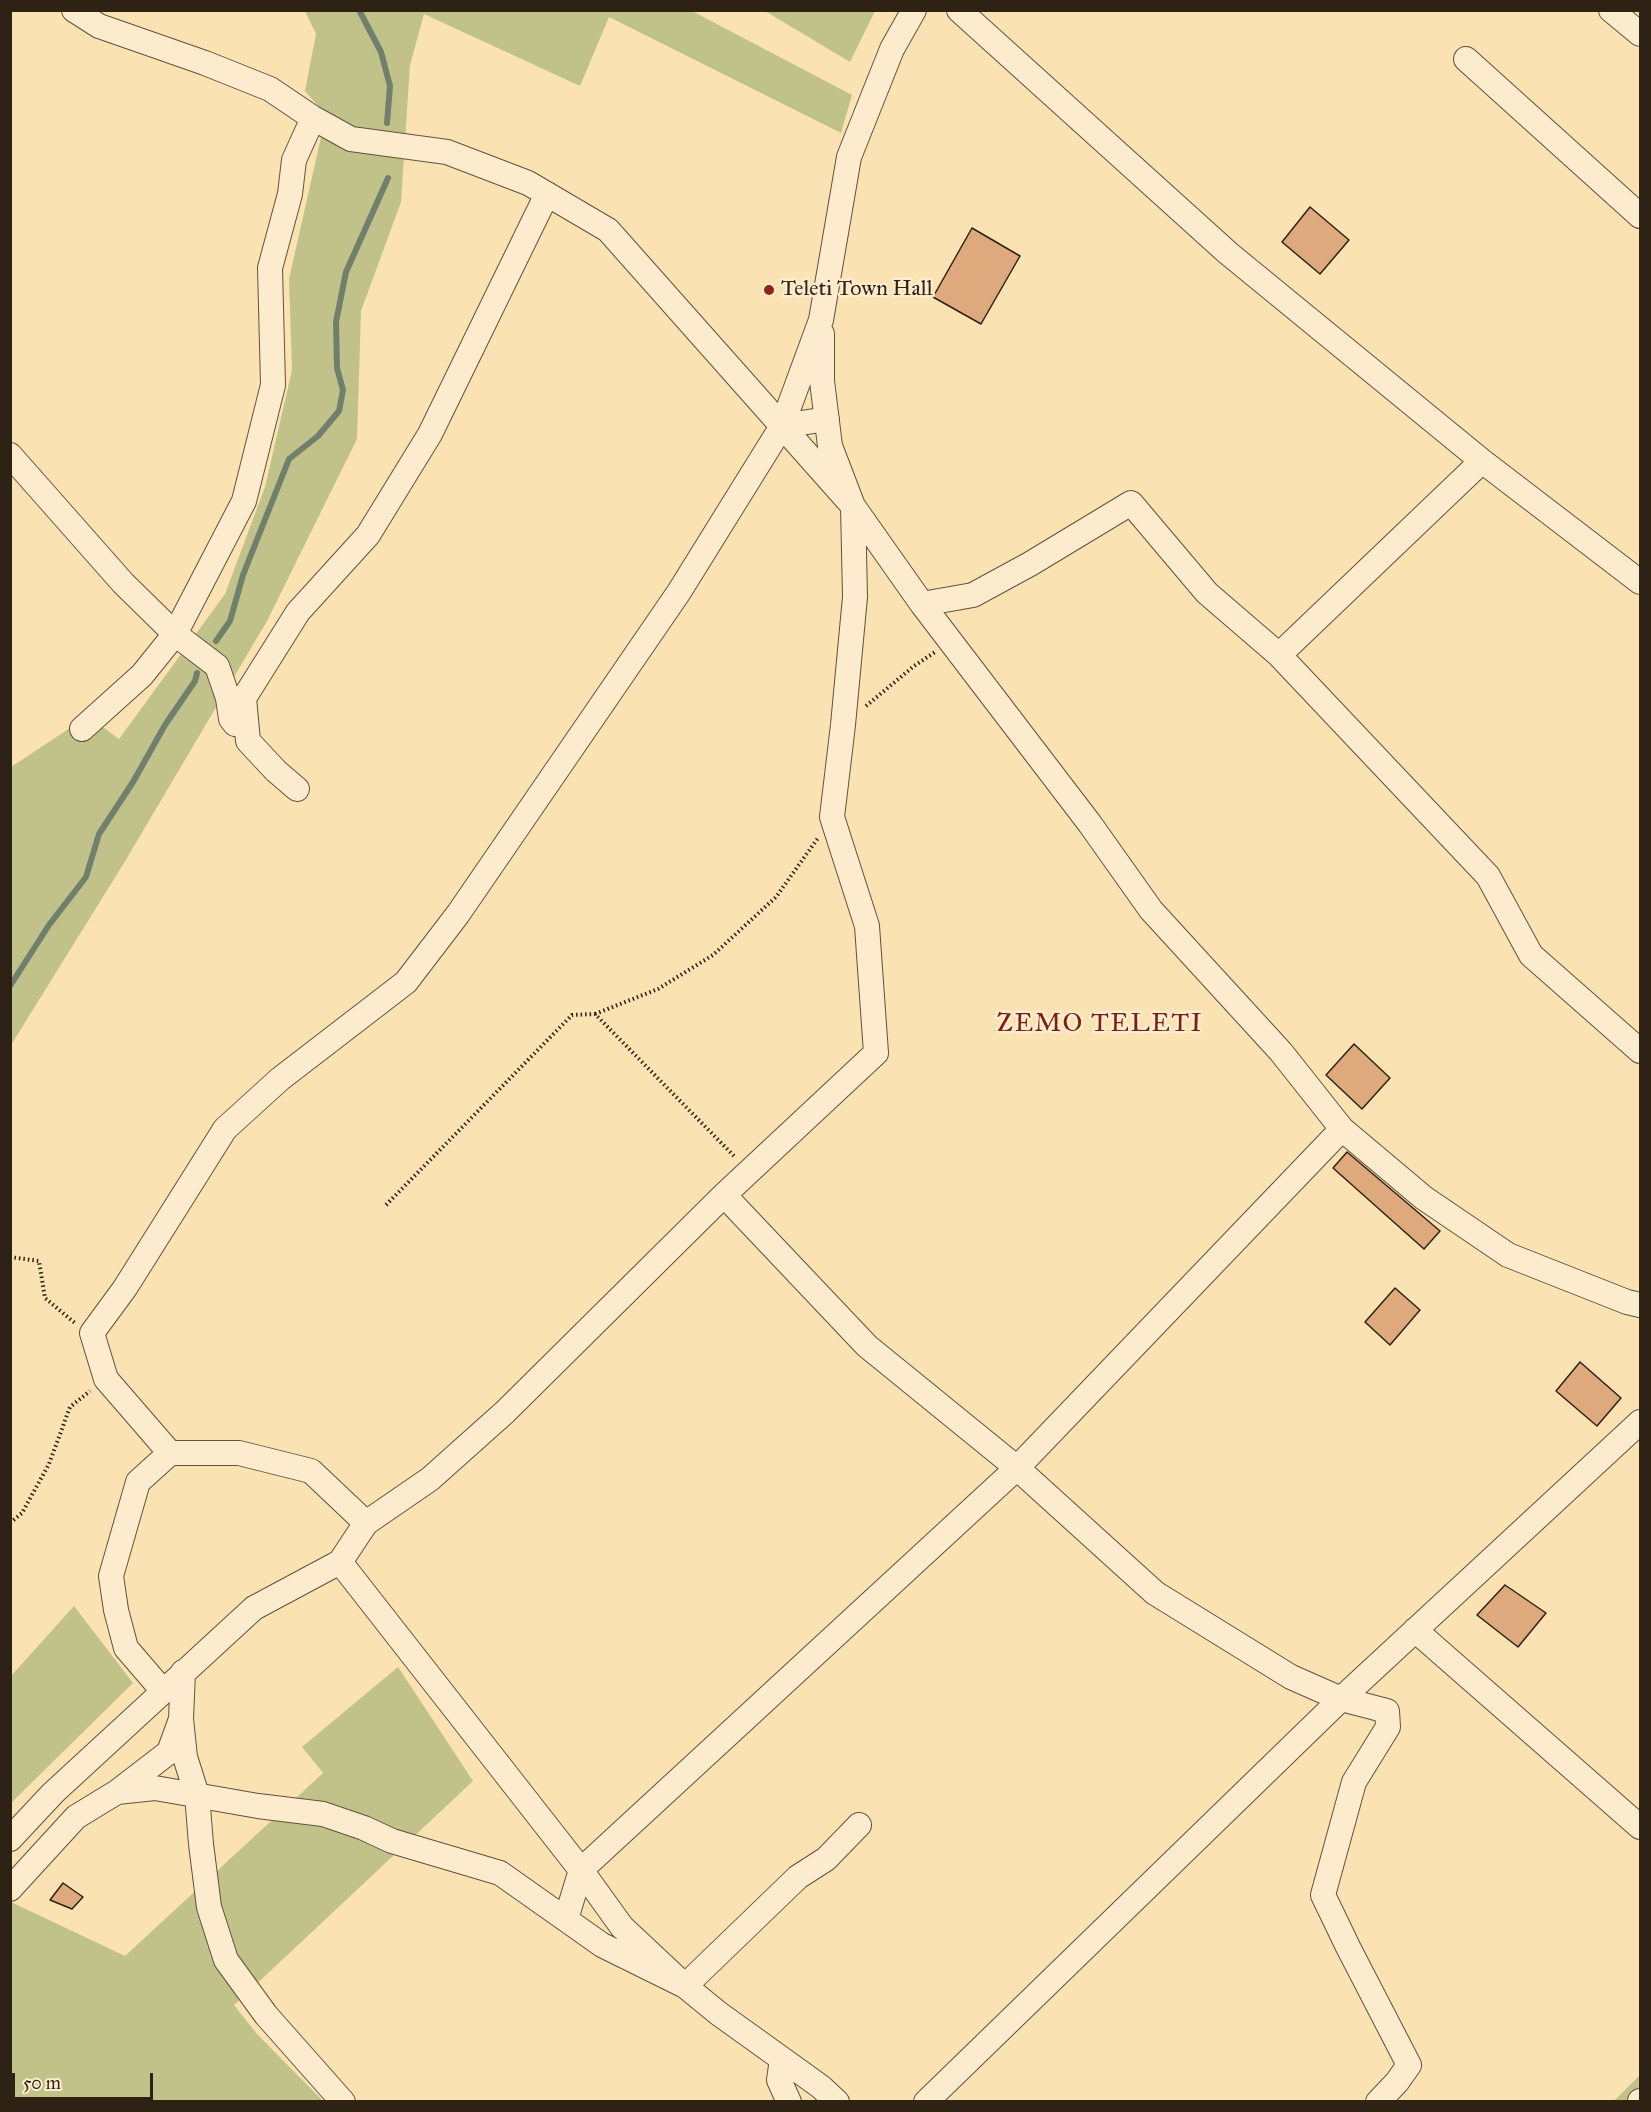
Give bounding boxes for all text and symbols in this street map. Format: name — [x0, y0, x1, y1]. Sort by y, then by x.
place label: Teleti Town Hall — [781, 277, 933, 303]
marker: Teleti Town Hall — [762, 283, 776, 297]
district label: ZEMO TELETI — [997, 1009, 1203, 1041]
scale bar — [15, 2061, 156, 2099]
text: 50 m — [23, 2072, 61, 2094]

